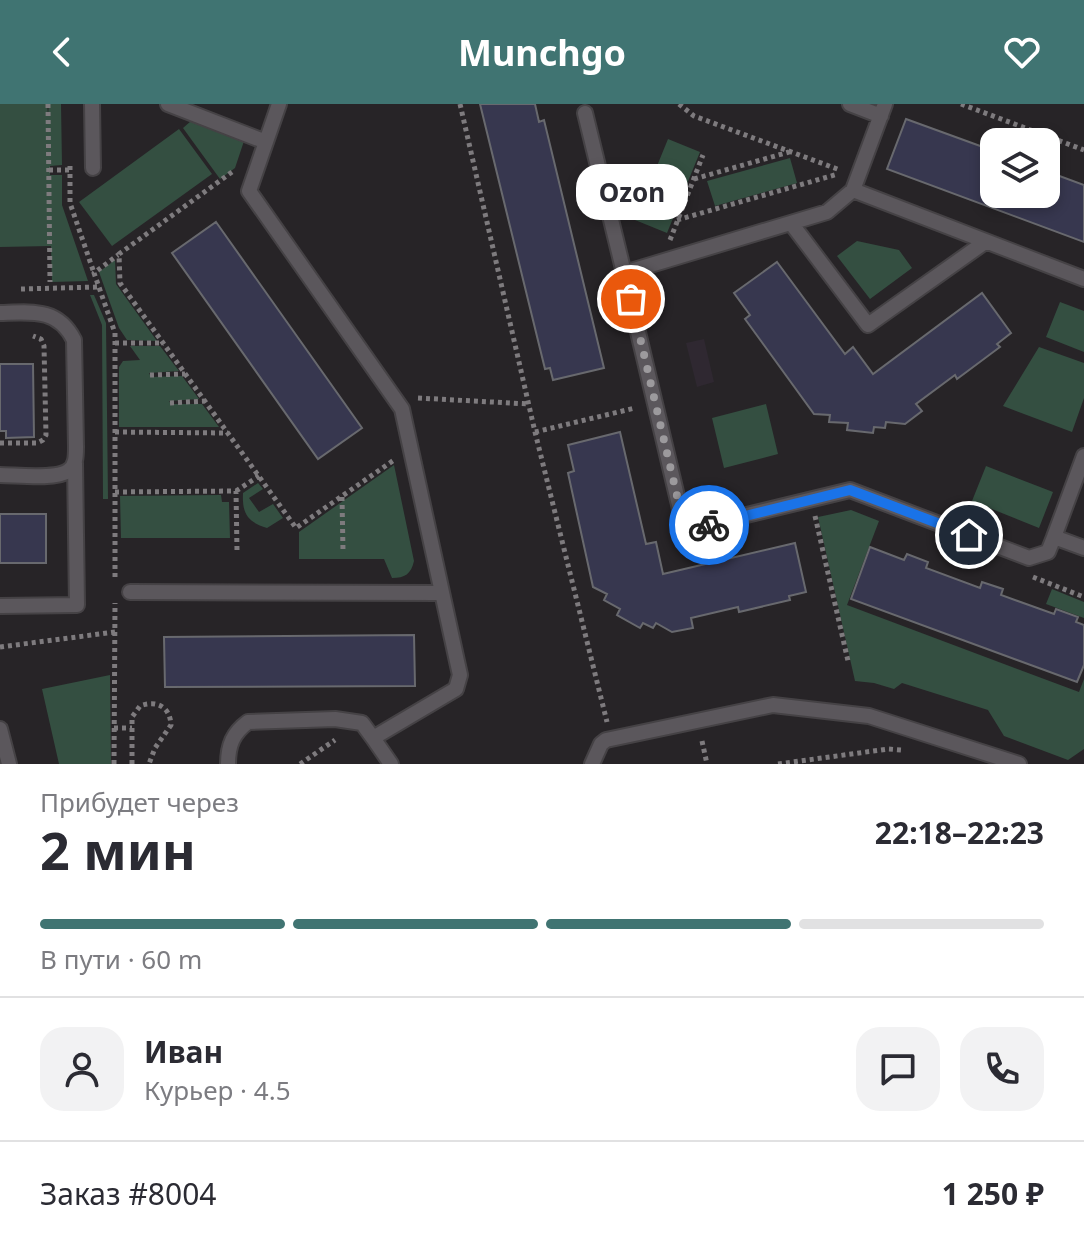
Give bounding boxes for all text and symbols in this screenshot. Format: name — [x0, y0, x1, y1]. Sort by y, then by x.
text: Munchgo — [458, 28, 626, 77]
icon: back — [40, 30, 84, 74]
icon: heart — [1000, 30, 1044, 74]
map controls — [980, 128, 1060, 208]
button: layers — [980, 128, 1060, 208]
callout: Ozon — [575, 163, 687, 219]
text: Ozon — [599, 174, 665, 210]
pin — [597, 265, 665, 333]
icon: bag — [609, 277, 653, 321]
courier — [669, 485, 749, 565]
pin — [935, 501, 1003, 569]
icon: bike — [687, 503, 731, 547]
icon: home — [947, 513, 991, 557]
text: Прибудет через — [40, 784, 239, 820]
text: 22:18–22:23 — [875, 812, 1044, 853]
text: 2 мин — [40, 814, 196, 885]
text: В пути · 60 m — [40, 941, 202, 977]
button: person — [40, 1027, 124, 1111]
button: chat — [856, 1027, 940, 1111]
button: phone — [960, 1027, 1044, 1111]
text: Иван — [144, 1031, 223, 1072]
text: Курьер · 4.5 — [144, 1072, 291, 1108]
text: Заказ #8004 — [40, 1173, 216, 1214]
text: 1 250 ₽ — [942, 1173, 1044, 1214]

